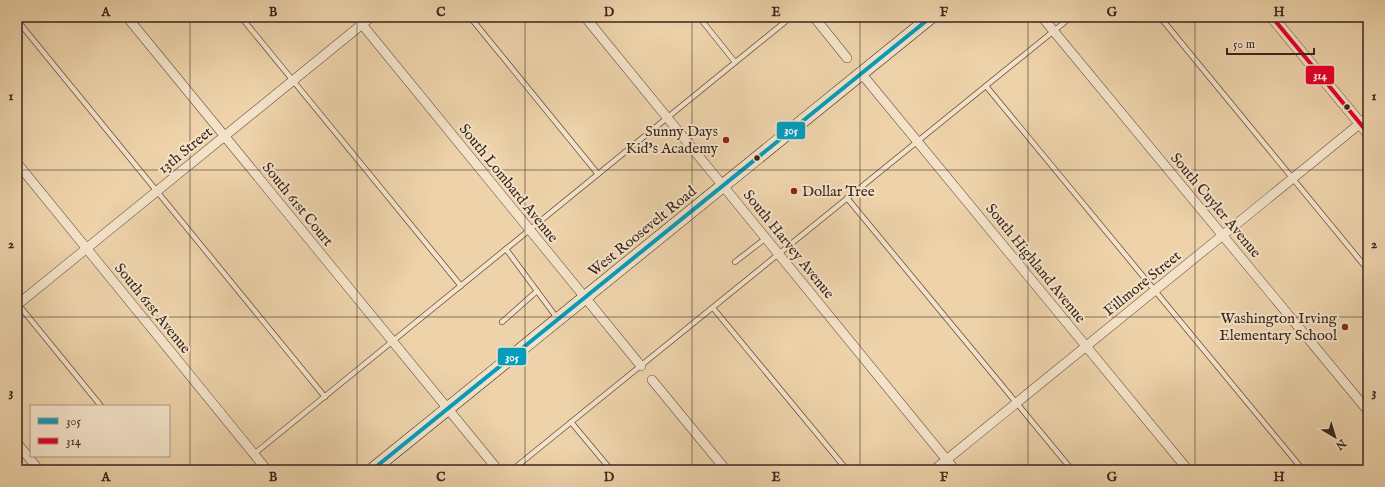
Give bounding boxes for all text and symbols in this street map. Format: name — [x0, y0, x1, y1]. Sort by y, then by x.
text: A — [101, 4, 112, 21]
text: B — [269, 4, 278, 21]
text: C — [436, 4, 446, 21]
text: D — [604, 4, 615, 21]
text: E — [771, 4, 781, 21]
text: F — [940, 4, 949, 21]
text: G — [1107, 4, 1118, 21]
text: H — [1273, 4, 1285, 21]
scale bar — [1227, 30, 1314, 56]
text: 50 m — [1233, 37, 1255, 52]
line badge: 314 — [1305, 65, 1335, 85]
text: 314 — [1313, 69, 1327, 83]
text: 1 — [9, 88, 14, 105]
text: 1 — [1372, 88, 1377, 105]
unlabelled marker — [1342, 102, 1352, 112]
street label: South Lombard Avenue — [455, 120, 562, 247]
line badge: 305 — [776, 121, 806, 140]
place label: Sunny Days Kid's Academy — [626, 122, 719, 158]
street label: 13th Street — [154, 123, 217, 178]
text: 305 — [784, 124, 798, 138]
marker: Sunny Days Kid's Academy — [721, 135, 731, 145]
street label: South Cuyler Avenue — [1166, 149, 1265, 262]
unlabelled marker — [752, 153, 762, 163]
street label: South 61st Court — [258, 158, 337, 250]
street label: West Roosevelt Road — [584, 181, 701, 281]
place label: Dollar Tree — [802, 182, 875, 201]
street label: South Harvey Avenue — [739, 186, 838, 303]
marker: Dollar Tree — [789, 186, 799, 196]
street label: South Highland Avenue — [981, 200, 1090, 327]
text: 2 — [8, 236, 14, 253]
text: 2 — [1371, 236, 1377, 253]
street label: Fillmore Street — [1100, 246, 1185, 320]
street label: South 61st Avenue — [110, 259, 195, 358]
place label: Washington Irving Elementary School — [1219, 309, 1338, 345]
marker: Washington Irving Elementary School — [1340, 322, 1350, 332]
line badge: 305 — [497, 347, 527, 366]
text: 305 — [505, 351, 519, 365]
text: 3 — [9, 384, 14, 401]
text: 3 — [1372, 384, 1377, 401]
legend — [30, 405, 170, 457]
text: 305 — [66, 414, 81, 429]
north arrow — [1315, 417, 1355, 457]
text: 314 — [66, 434, 81, 449]
text: N — [1332, 435, 1349, 453]
text: A — [101, 469, 112, 486]
text: B — [269, 469, 278, 486]
text: C — [436, 469, 446, 486]
text: D — [604, 469, 615, 486]
text: E — [771, 469, 781, 486]
text: F — [940, 469, 949, 486]
text: G — [1107, 469, 1118, 486]
text: H — [1273, 469, 1285, 486]

